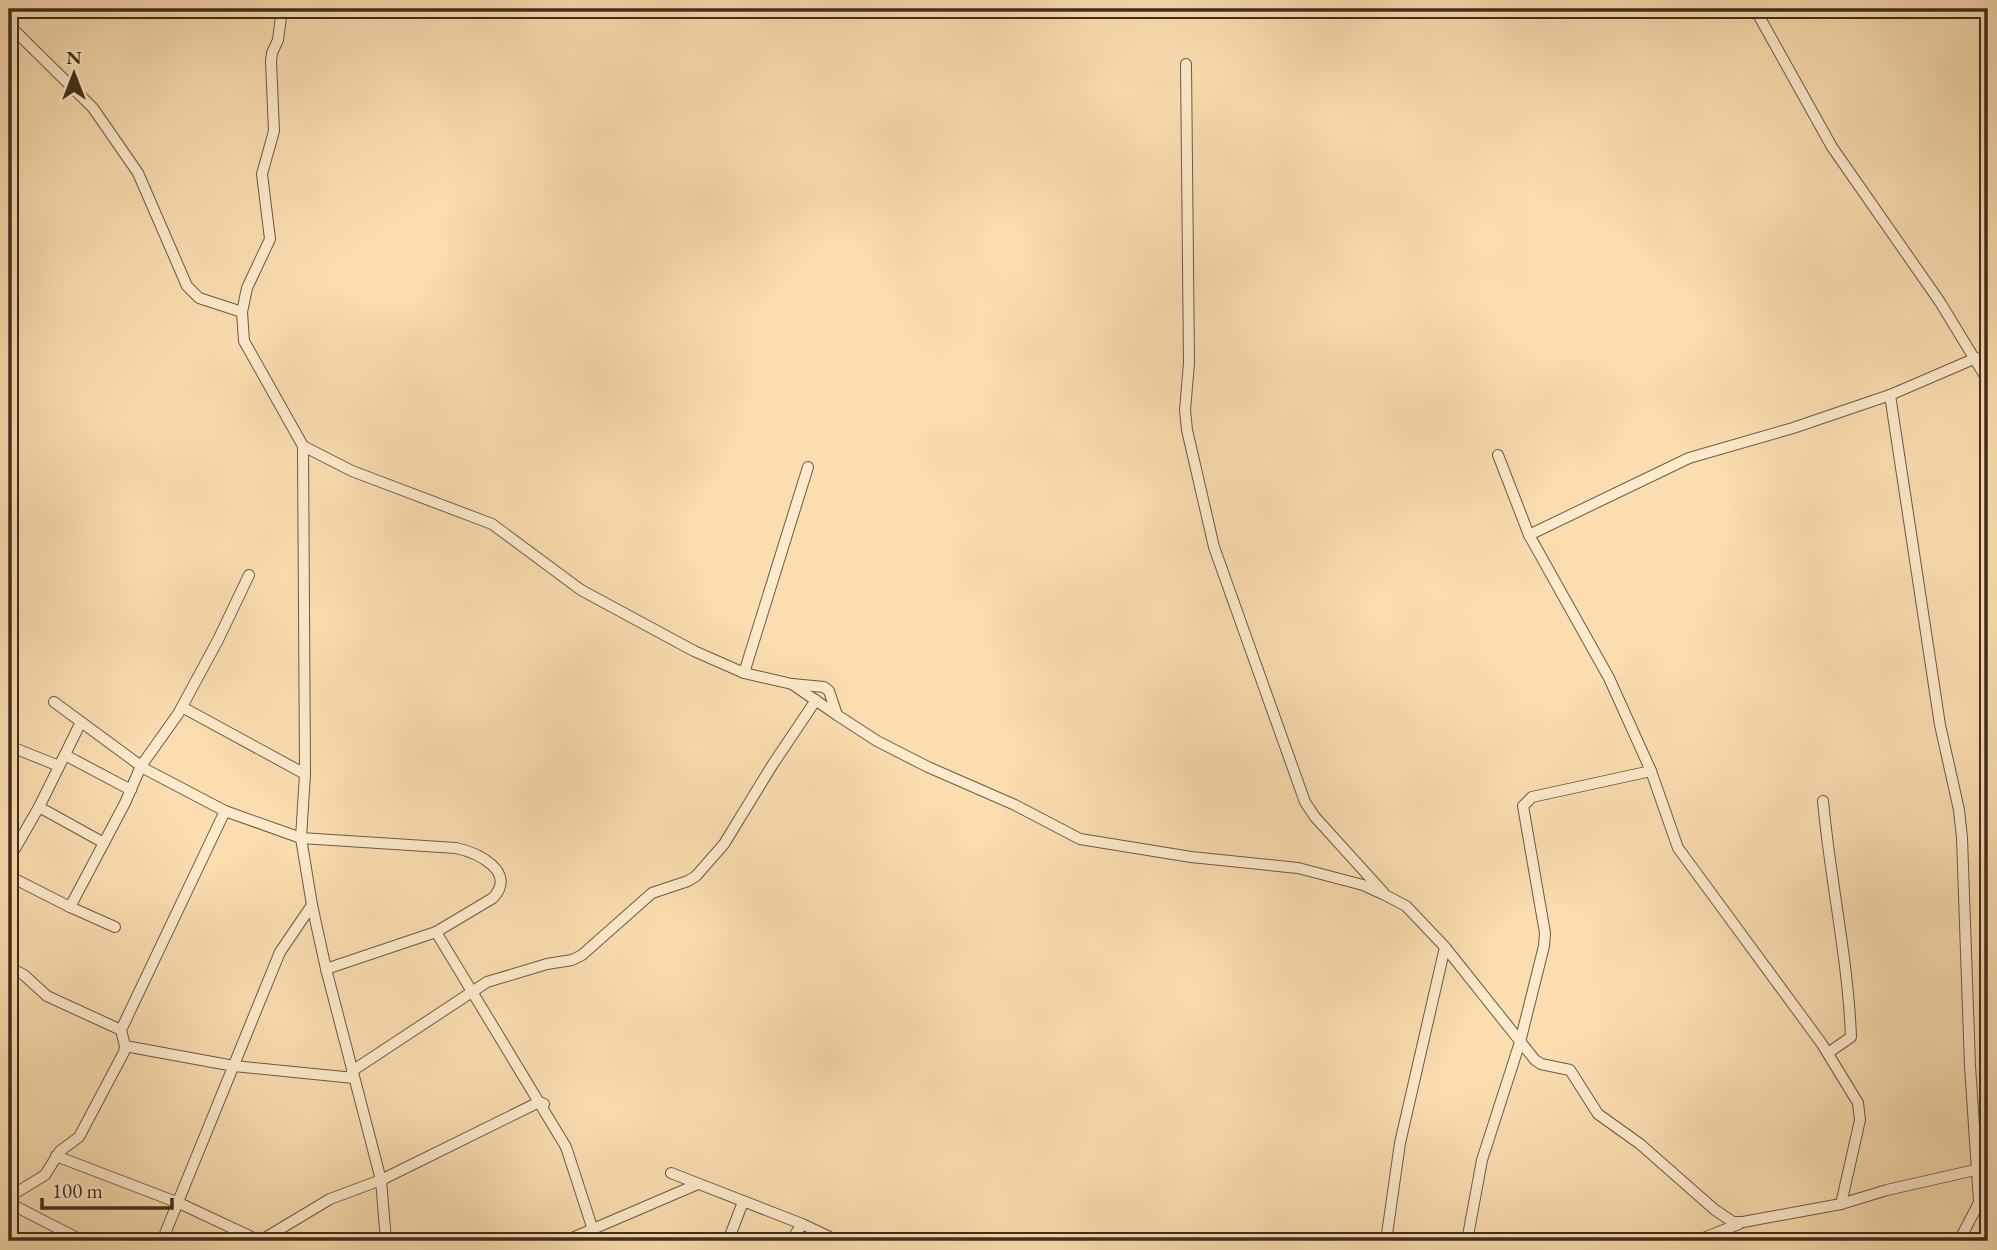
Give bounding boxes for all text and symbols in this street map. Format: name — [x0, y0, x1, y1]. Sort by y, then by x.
north arrow — [38, 38, 108, 108]
text: N — [66, 45, 82, 70]
scale bar — [42, 1166, 172, 1210]
text: 100 m — [52, 1177, 103, 1204]

